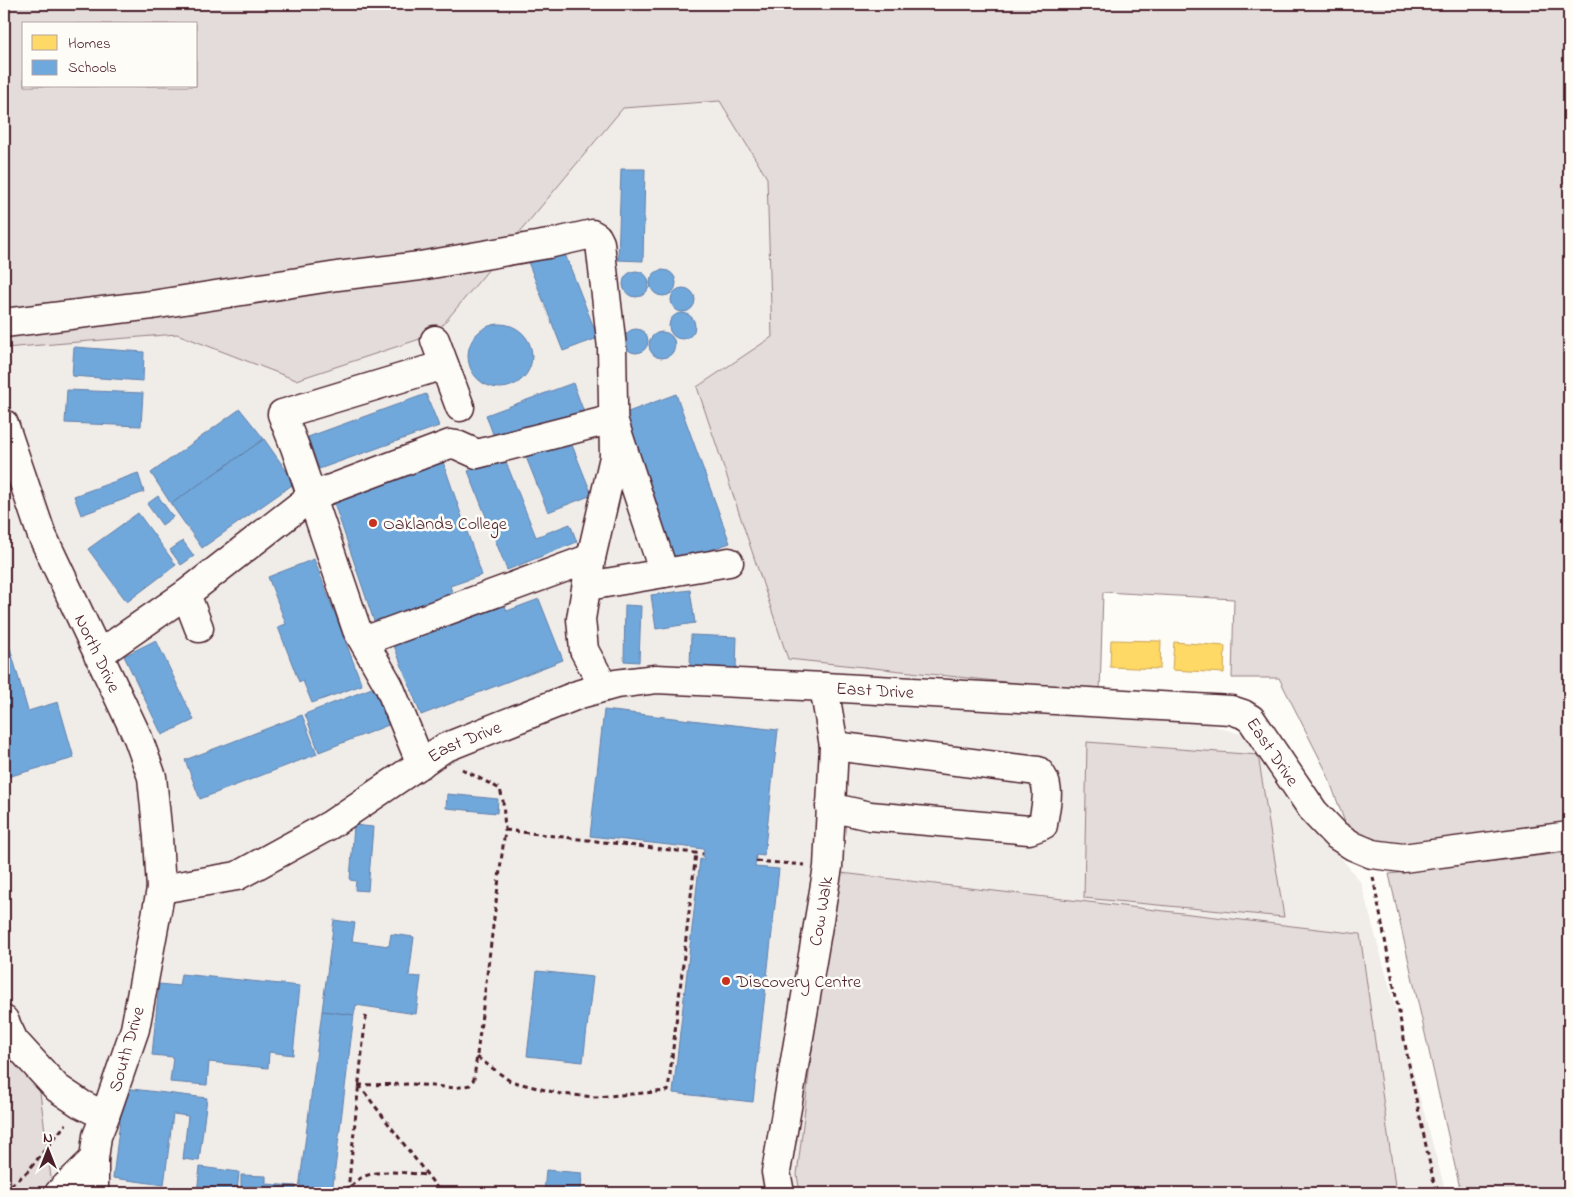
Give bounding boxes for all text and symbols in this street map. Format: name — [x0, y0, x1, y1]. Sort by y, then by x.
legend — [22, 22, 198, 88]
text: Homes — [68, 33, 111, 55]
text: Schools — [68, 57, 117, 79]
place label: Oaklands College — [383, 512, 508, 539]
marker: Oaklands College — [367, 517, 379, 529]
street label: North Drive — [66, 611, 126, 698]
street label: East Drive — [835, 677, 915, 707]
street label: East Drive — [1239, 713, 1305, 793]
street label: East Drive — [423, 715, 506, 770]
street label: Cow Walk — [804, 875, 841, 948]
place label: Discovery Centre — [735, 970, 862, 996]
marker: Discovery Centre — [720, 975, 732, 987]
street label: South Drive — [103, 1003, 153, 1095]
north arrow — [22, 1124, 72, 1174]
text: N — [43, 1128, 53, 1149]

